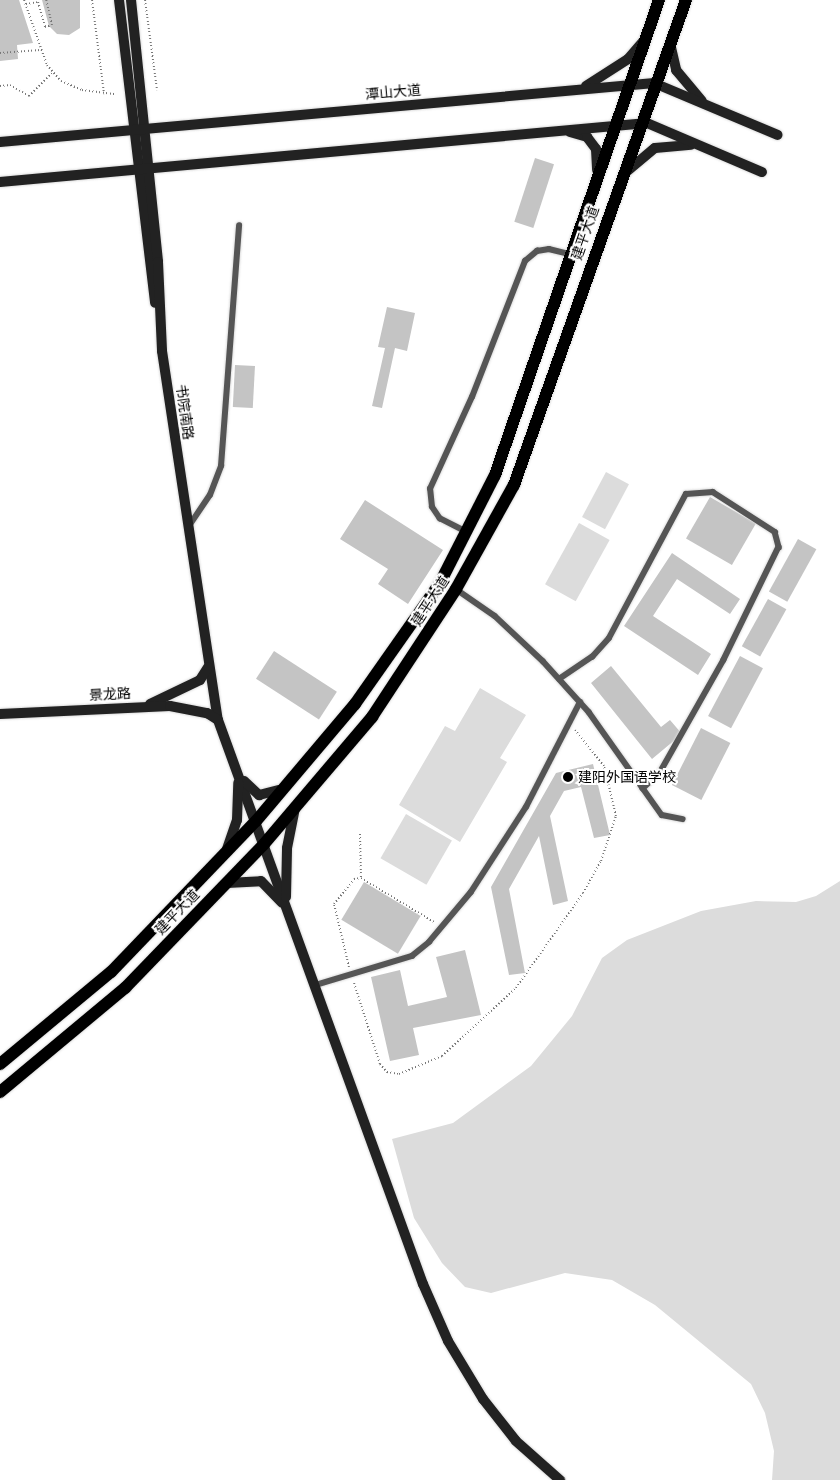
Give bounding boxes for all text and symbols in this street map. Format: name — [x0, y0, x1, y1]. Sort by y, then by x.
street label: 潭山大道 — [364, 81, 422, 103]
street label: 建平大道 — [568, 204, 602, 262]
street label: 书院南路 — [173, 383, 197, 441]
street label: 建平大道 — [408, 573, 452, 629]
street label: 景龙路 — [89, 685, 131, 703]
place label: 建阳外国语学校 — [578, 769, 676, 785]
marker: 建阳外国语学校 — [562, 771, 574, 783]
street label: 建平大道 — [152, 886, 202, 938]

